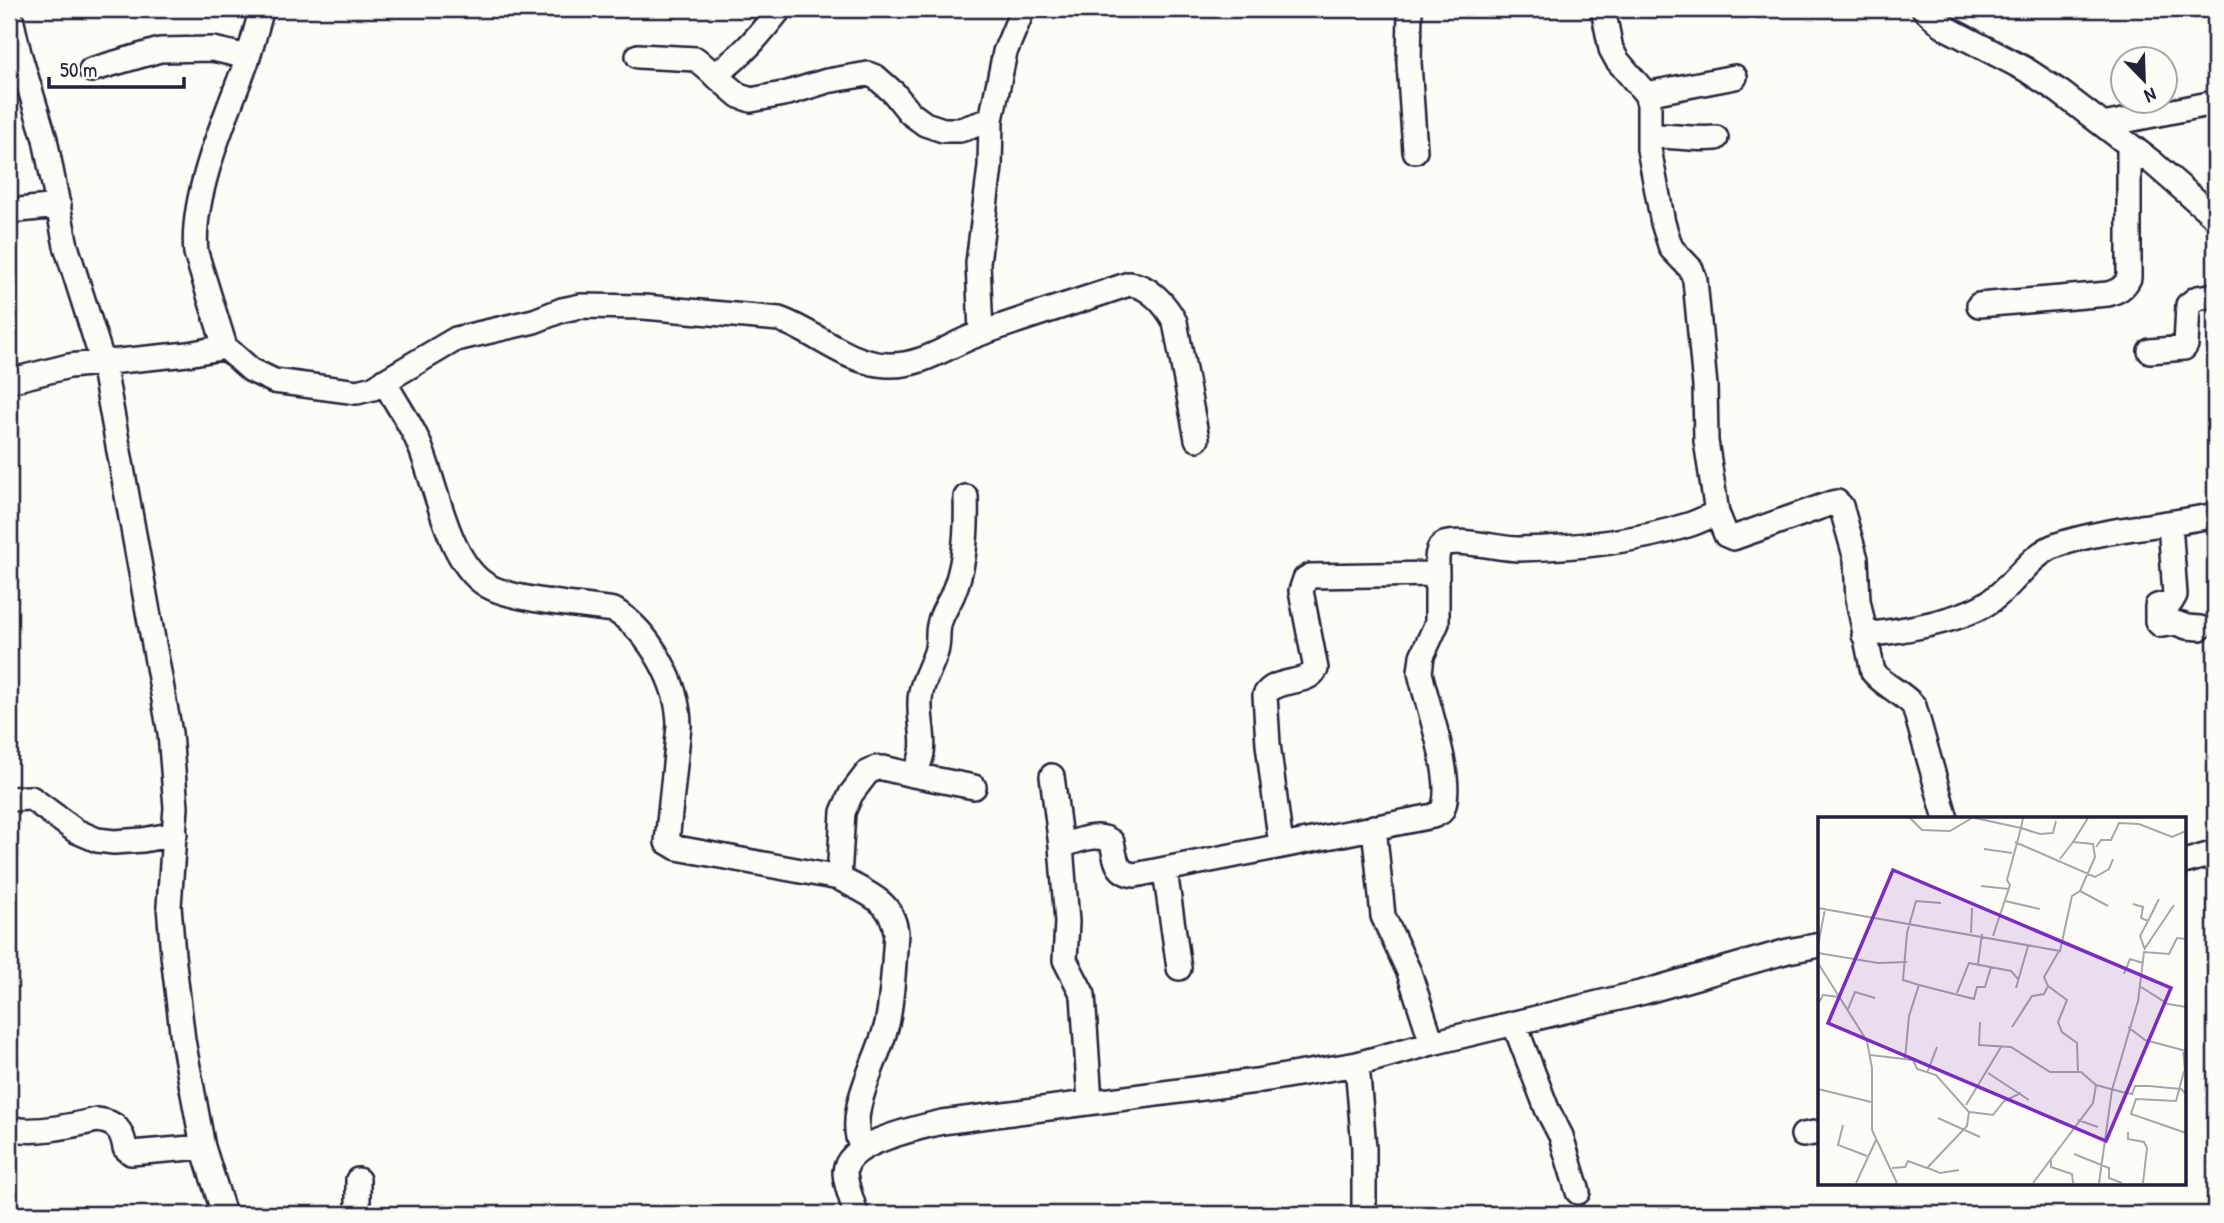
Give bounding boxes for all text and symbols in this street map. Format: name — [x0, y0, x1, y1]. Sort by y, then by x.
scale bar — [49, 46, 184, 90]
north arrow — [2108, 46, 2178, 116]
text: 50 m — [60, 55, 97, 84]
text: N — [2141, 82, 2160, 110]
inset map — [1818, 817, 2186, 1184]

